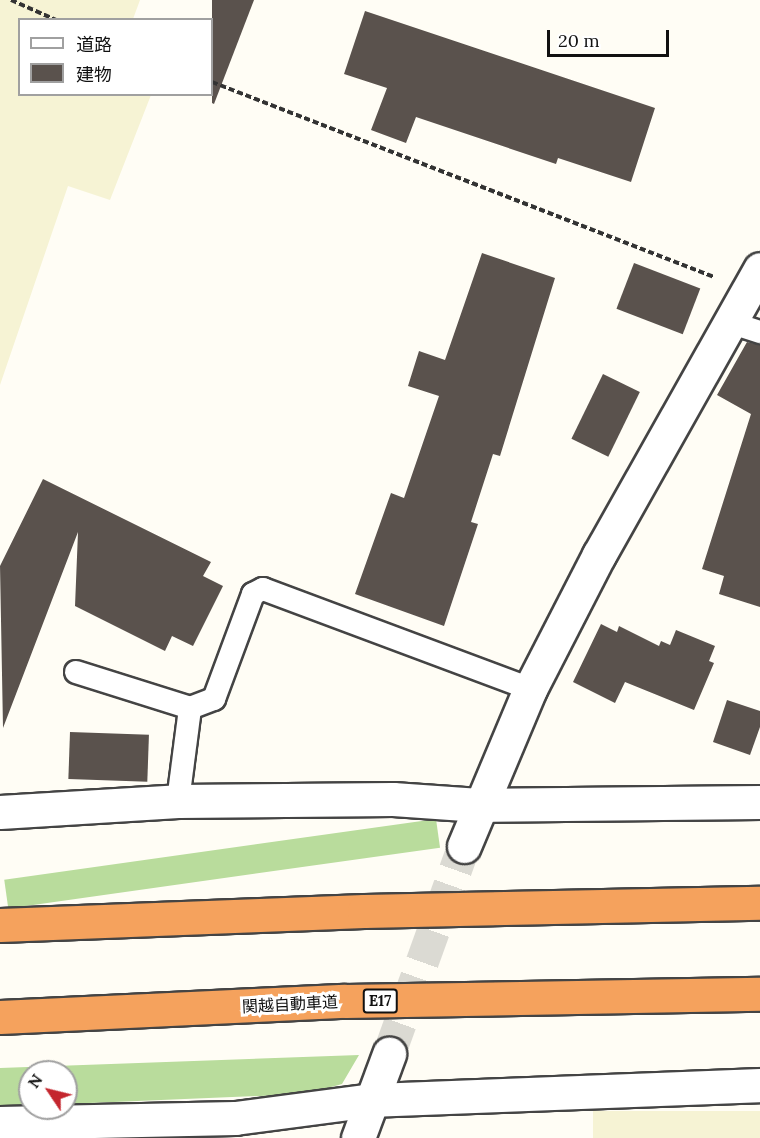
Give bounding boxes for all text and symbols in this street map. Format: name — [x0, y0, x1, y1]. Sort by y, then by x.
legend — [18, 18, 213, 96]
scale bar — [550, 18, 672, 56]
text: 20 m — [558, 29, 600, 52]
text: 道路 — [76, 33, 112, 56]
text: 建物 — [76, 63, 112, 86]
road number: E17 — [362, 989, 398, 1013]
street label: 関越自動車道 — [242, 992, 338, 1016]
north arrow — [18, 1060, 78, 1120]
text: N — [23, 1070, 47, 1092]

